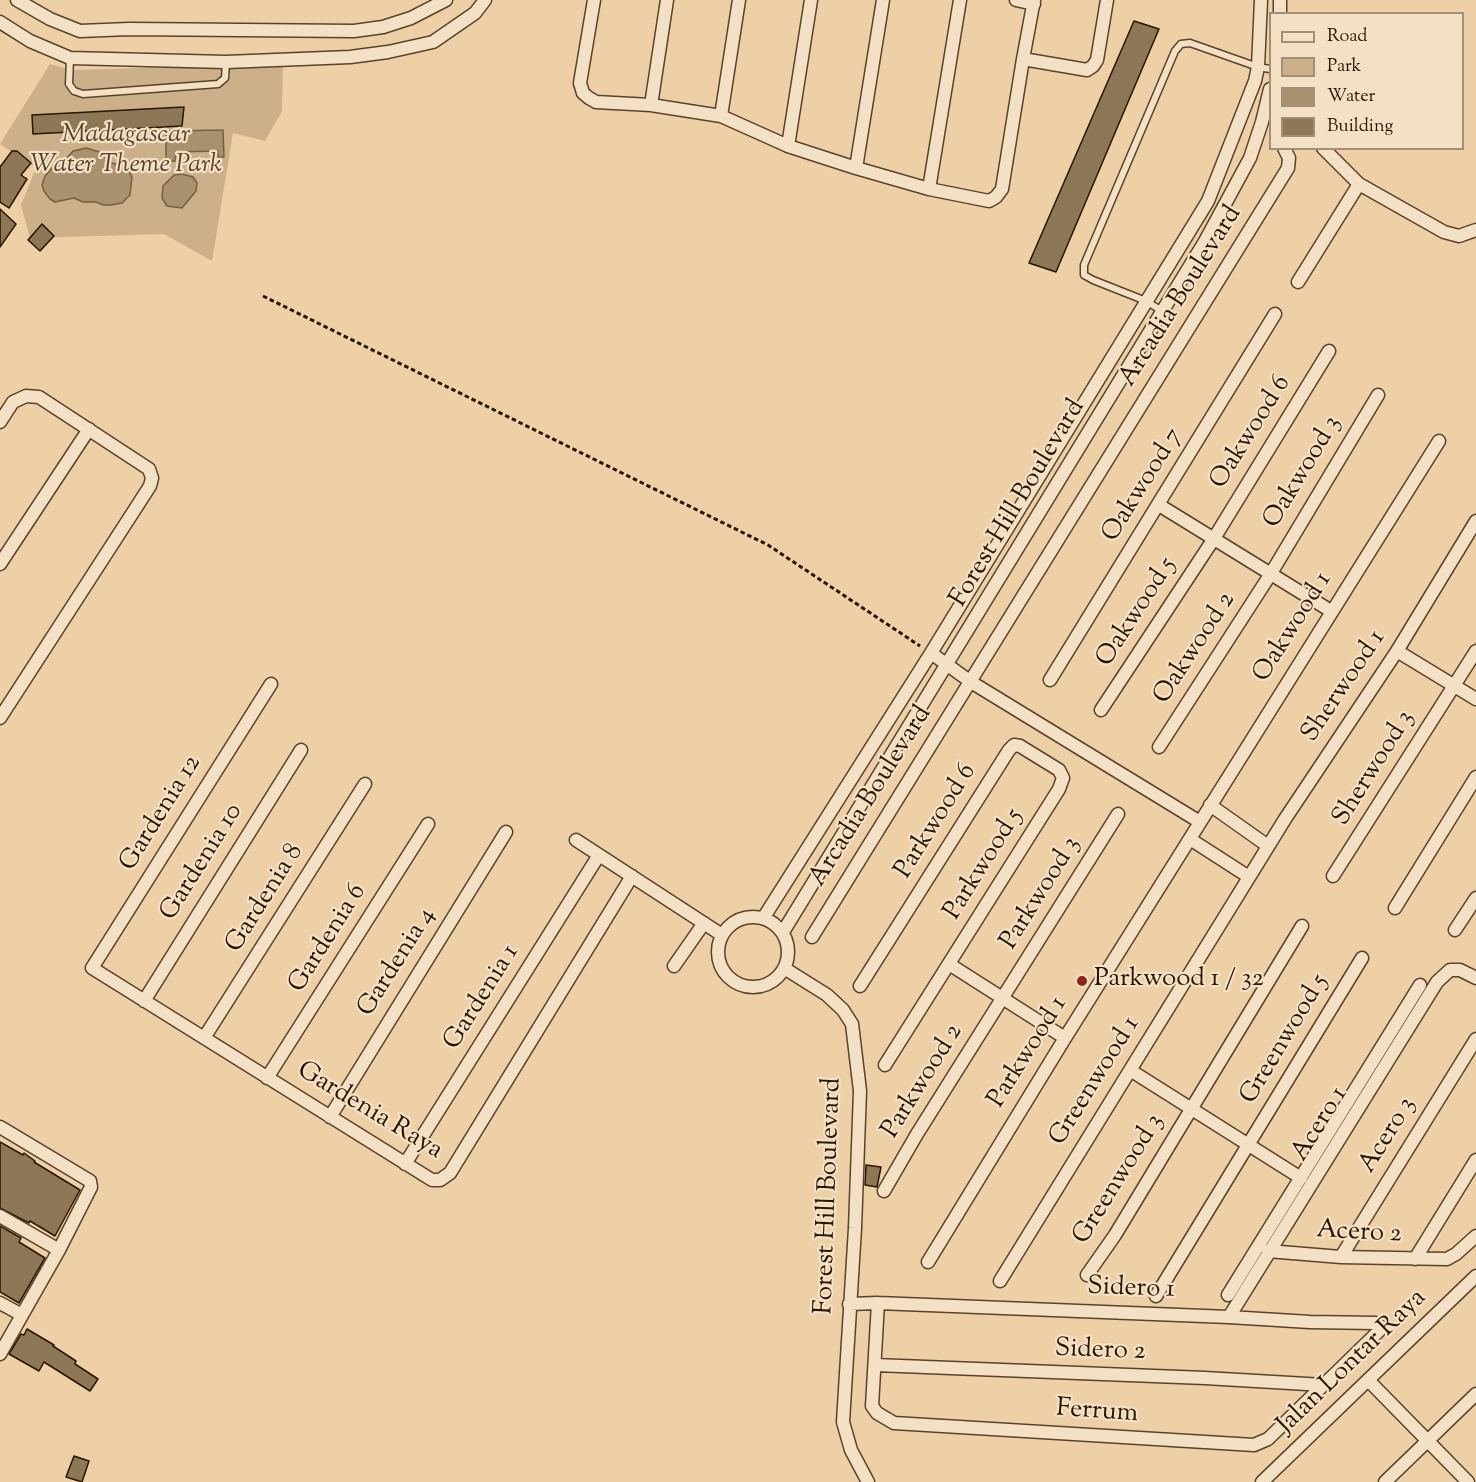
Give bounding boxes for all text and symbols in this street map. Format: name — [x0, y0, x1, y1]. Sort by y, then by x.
legend — [1269, 12, 1464, 150]
text: Road — [1327, 24, 1367, 50]
text: Park — [1327, 54, 1361, 80]
text: Water — [1327, 84, 1375, 110]
text: Building — [1327, 114, 1393, 140]
park label: Madagascar Water Theme Park — [30, 121, 222, 182]
street label: Arcadia Boulevard — [1114, 201, 1250, 393]
street label: Oakwood 6 — [1205, 370, 1299, 496]
street label: Forest Hill Boulevard — [945, 395, 1093, 613]
street label: Oakwood 3 — [1258, 411, 1350, 535]
street label: Oakwood 7 — [1097, 423, 1191, 549]
street label: Oakwood 5 — [1091, 552, 1185, 674]
street label: Oakwood 1 — [1248, 567, 1340, 689]
street label: Oakwood 2 — [1148, 587, 1244, 711]
street label: Sherwood 1 — [1296, 625, 1394, 749]
street label: Arcadia Boulevard — [804, 701, 940, 893]
street label: Sherwood 3 — [1327, 706, 1423, 832]
street label: Gardenia 12 — [114, 750, 210, 878]
street label: Parkwood 6 — [889, 759, 985, 885]
street label: Gardenia 10 — [155, 799, 251, 927]
street label: Parkwood 5 — [939, 804, 1031, 926]
street label: Parkwood 3 — [995, 832, 1089, 956]
street label: Gardenia 8 — [220, 839, 312, 959]
street label: Gardenia 6 — [283, 879, 375, 999]
street label: Gardenia 4 — [352, 903, 444, 1023]
street label: Gardenia 1 — [438, 940, 528, 1056]
place label: Parkwood 1 / 32 — [1094, 965, 1264, 997]
street label: Greenwood 5 — [1235, 969, 1337, 1111]
marker: Parkwood 1 / 32 — [1075, 974, 1089, 988]
street label: Parkwood 1 — [983, 992, 1075, 1114]
street label: Greenwood 1 — [1044, 1012, 1148, 1152]
street label: Parkwood 2 — [877, 1019, 971, 1145]
street label: Gardenia Raya — [290, 1056, 448, 1168]
street label: Forest Hill Boulevard — [810, 1077, 850, 1315]
street label: Acero 1 — [1286, 1082, 1356, 1168]
street label: Acero 3 — [1354, 1092, 1424, 1180]
street label: Greenwood 3 — [1068, 1109, 1172, 1251]
street label: Acero 2 — [1316, 1216, 1402, 1252]
street label: Sidero 1 — [1087, 1273, 1175, 1307]
street label: Jalan Lontar Raya — [1272, 1284, 1434, 1442]
street label: Sidero 2 — [1054, 1335, 1146, 1369]
street label: Ferrum — [1055, 1395, 1139, 1431]

